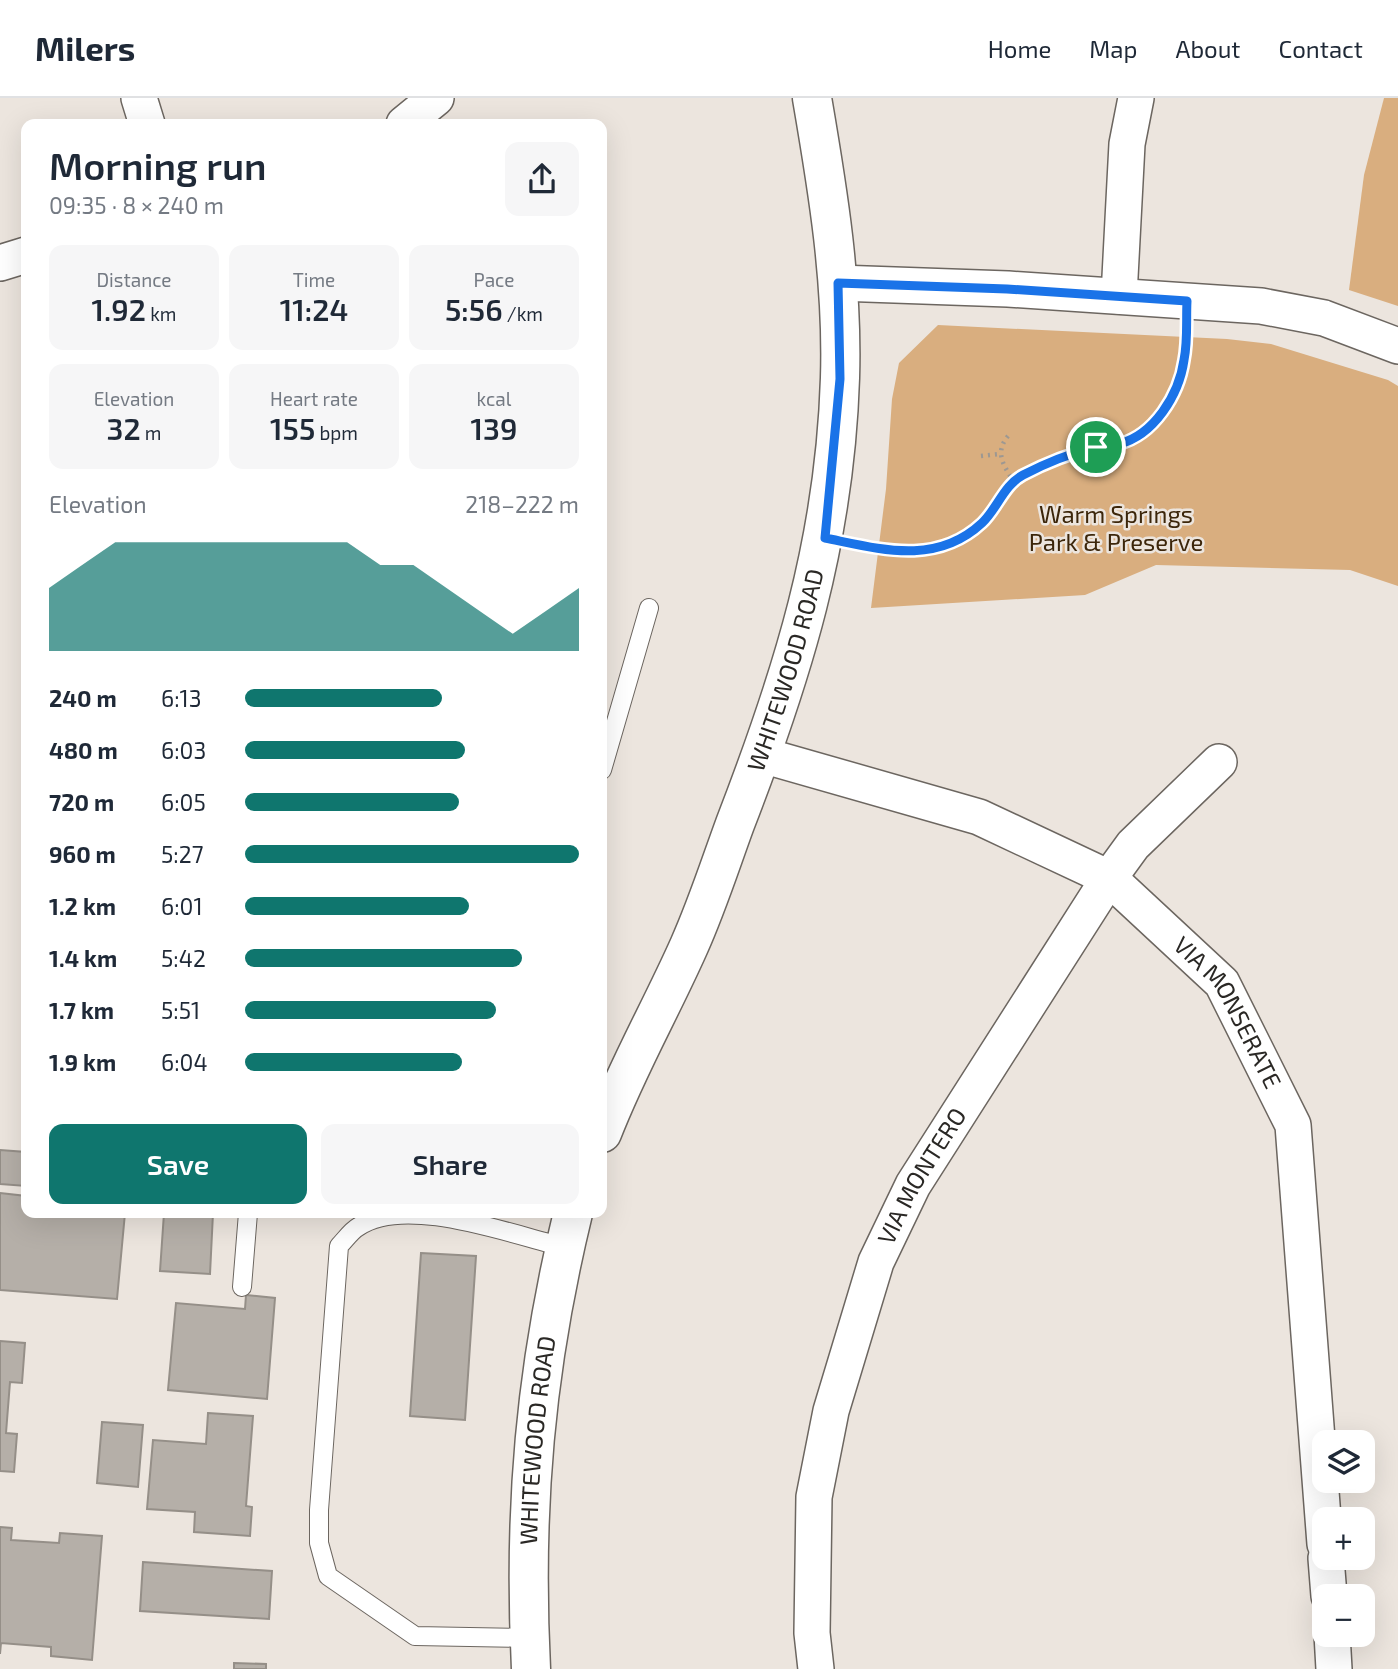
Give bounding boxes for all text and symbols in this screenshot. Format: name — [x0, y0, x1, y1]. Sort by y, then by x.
text: Milers — [35, 28, 135, 68]
text: Home — [988, 34, 1051, 63]
text: Map — [1089, 34, 1137, 63]
text: About — [1175, 34, 1241, 63]
text: Contact — [1279, 34, 1363, 63]
text: Morning run — [49, 142, 267, 188]
button: share — [505, 142, 579, 216]
text: 09:35 · 8 × 240 m — [49, 191, 224, 219]
text: Distance — [96, 268, 172, 291]
text: Time — [293, 268, 335, 291]
text: Pace — [474, 268, 514, 291]
text: 1.92 — [92, 291, 146, 327]
text: 11:24 — [280, 291, 348, 327]
text: 5:56 — [445, 291, 503, 327]
text: km — [146, 302, 176, 325]
text: /km — [503, 302, 543, 325]
text: Elevation — [94, 387, 174, 410]
text: Heart rate — [270, 387, 358, 410]
text: kcal — [477, 387, 511, 410]
text: 32 — [107, 410, 141, 446]
text: 155 — [270, 410, 315, 446]
text: 139 — [471, 410, 517, 446]
pin — [1066, 417, 1126, 477]
text: m — [141, 421, 161, 444]
text: bpm — [315, 421, 358, 444]
icon: arrive — [1077, 428, 1115, 466]
text: Elevation — [49, 490, 147, 518]
text: 218–222 m — [465, 490, 579, 518]
park label: Warm Springs Park & Preserve — [1029, 499, 1203, 556]
street label: WHITEWOOD ROAD — [740, 566, 829, 775]
text: 240 m — [49, 684, 117, 712]
text: 6:13 — [161, 684, 202, 712]
text: 480 m — [49, 736, 118, 764]
text: 6:03 — [161, 736, 206, 764]
text: 720 m — [49, 788, 114, 816]
text: 6:05 — [161, 788, 206, 816]
text: 960 m — [49, 840, 116, 868]
text: 5:27 — [161, 840, 203, 868]
text: 1.2 km — [49, 892, 116, 920]
text: 6:01 — [161, 892, 203, 920]
street label: VIA MONSERATE — [1168, 930, 1288, 1093]
text: 1.4 km — [49, 944, 117, 972]
text: 5:42 — [161, 944, 206, 972]
text: 1.7 km — [49, 996, 114, 1024]
text: 5:51 — [161, 996, 200, 1024]
text: 1.9 km — [49, 1048, 116, 1076]
text: 6:04 — [161, 1048, 208, 1076]
street label: VIA MONTERO — [871, 1102, 972, 1249]
button: Save — [49, 1124, 307, 1204]
button: Share — [321, 1124, 579, 1204]
street label: WHITEWOOD ROAD — [513, 1333, 561, 1545]
map controls — [1312, 1430, 1375, 1647]
button: layers — [1312, 1430, 1375, 1493]
button: + — [1312, 1507, 1375, 1570]
button: − — [1312, 1584, 1375, 1647]

